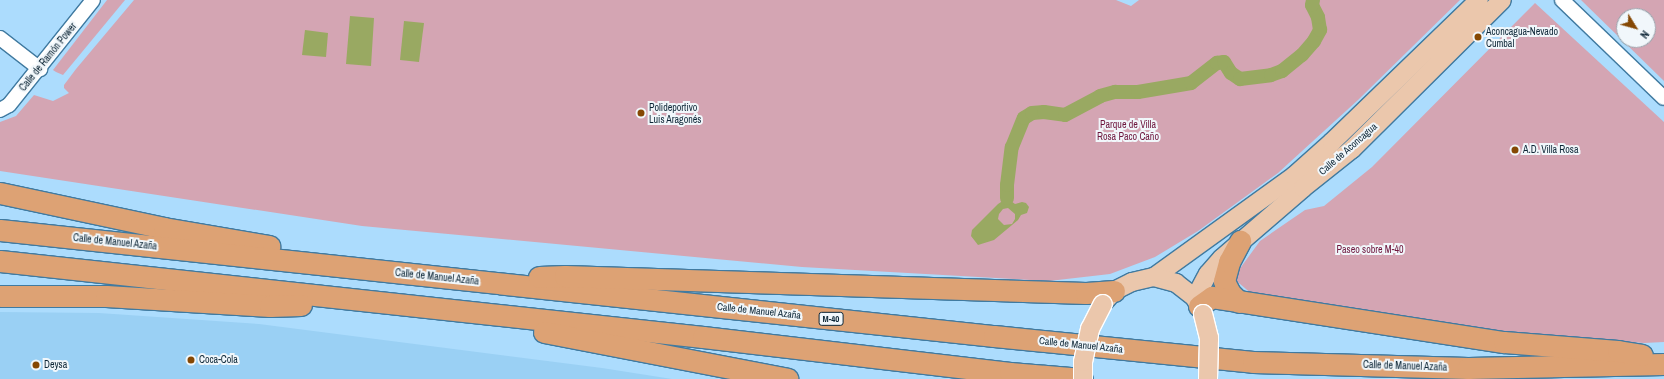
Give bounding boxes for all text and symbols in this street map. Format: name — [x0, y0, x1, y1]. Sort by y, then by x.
north arrow — [1616, 8, 1656, 48]
street label: Calle de Ramón Power — [17, 20, 79, 94]
place label: Aconcagua-Nevado Cumbal — [1486, 25, 1558, 48]
text: N — [1637, 28, 1652, 41]
marker: Aconcagua-Nevado Cumbal — [1473, 32, 1483, 42]
place label: Polideportivo Luis Aragonés — [649, 101, 702, 124]
marker: Polideportivo Luis Aragonés — [636, 108, 646, 118]
park label: Parque de Villa Rosa Paco Caño — [1097, 118, 1159, 142]
street label: Calle de Aconcagua — [1316, 120, 1380, 178]
place label: A.D. Villa Rosa — [1523, 144, 1578, 156]
marker: A.D. Villa Rosa — [1510, 145, 1520, 155]
street label: Calle de Manuel Azaña — [72, 232, 158, 252]
park label: Paseo sobre M-40 — [1337, 244, 1403, 256]
street label: Calle de Manuel Azaña — [394, 267, 480, 287]
street label: Calle de Manuel Azaña — [716, 301, 802, 321]
road number: M-40 — [818, 312, 844, 326]
street label: Calle de Manuel Azaña — [1038, 335, 1124, 355]
place label: Coca-Cola — [199, 354, 238, 366]
marker: Coca-Cola — [186, 355, 196, 365]
place label: Deysa — [44, 359, 67, 371]
street label: Calle de Manuel Azaña — [1362, 359, 1448, 373]
marker: Deysa — [31, 360, 41, 370]

